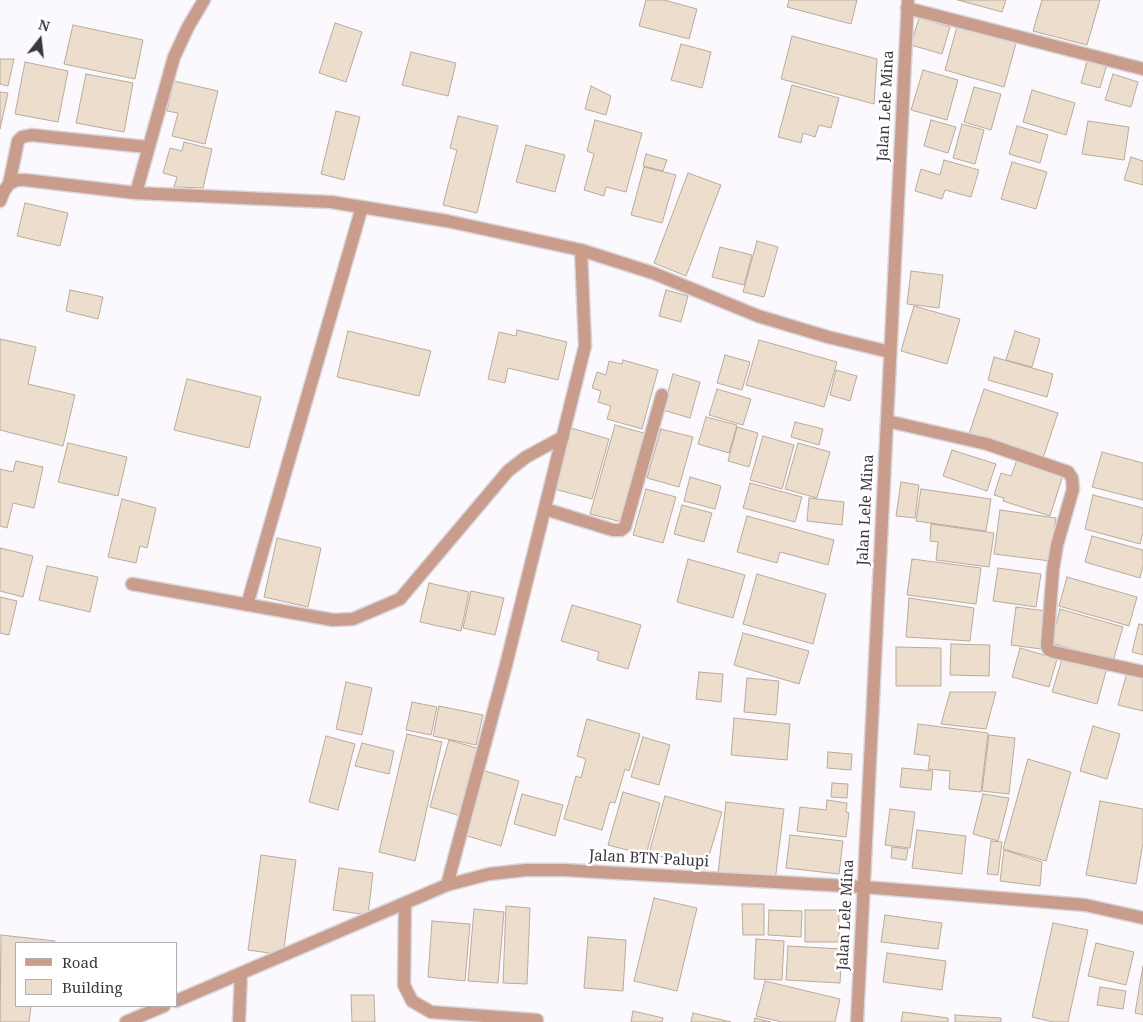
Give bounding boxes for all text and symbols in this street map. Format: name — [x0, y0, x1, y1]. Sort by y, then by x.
text: N — [36, 14, 52, 36]
north arrow — [15, 15, 65, 65]
street label: Jalan Lele Mina — [874, 50, 898, 162]
street label: Jalan Lele Mina — [854, 454, 878, 566]
street label: Jalan BTN Palupi — [589, 847, 709, 871]
street label: Jalan Lele Mina — [834, 859, 858, 971]
legend — [15, 942, 178, 1007]
text: Road — [62, 952, 98, 972]
text: Building — [62, 977, 123, 997]

